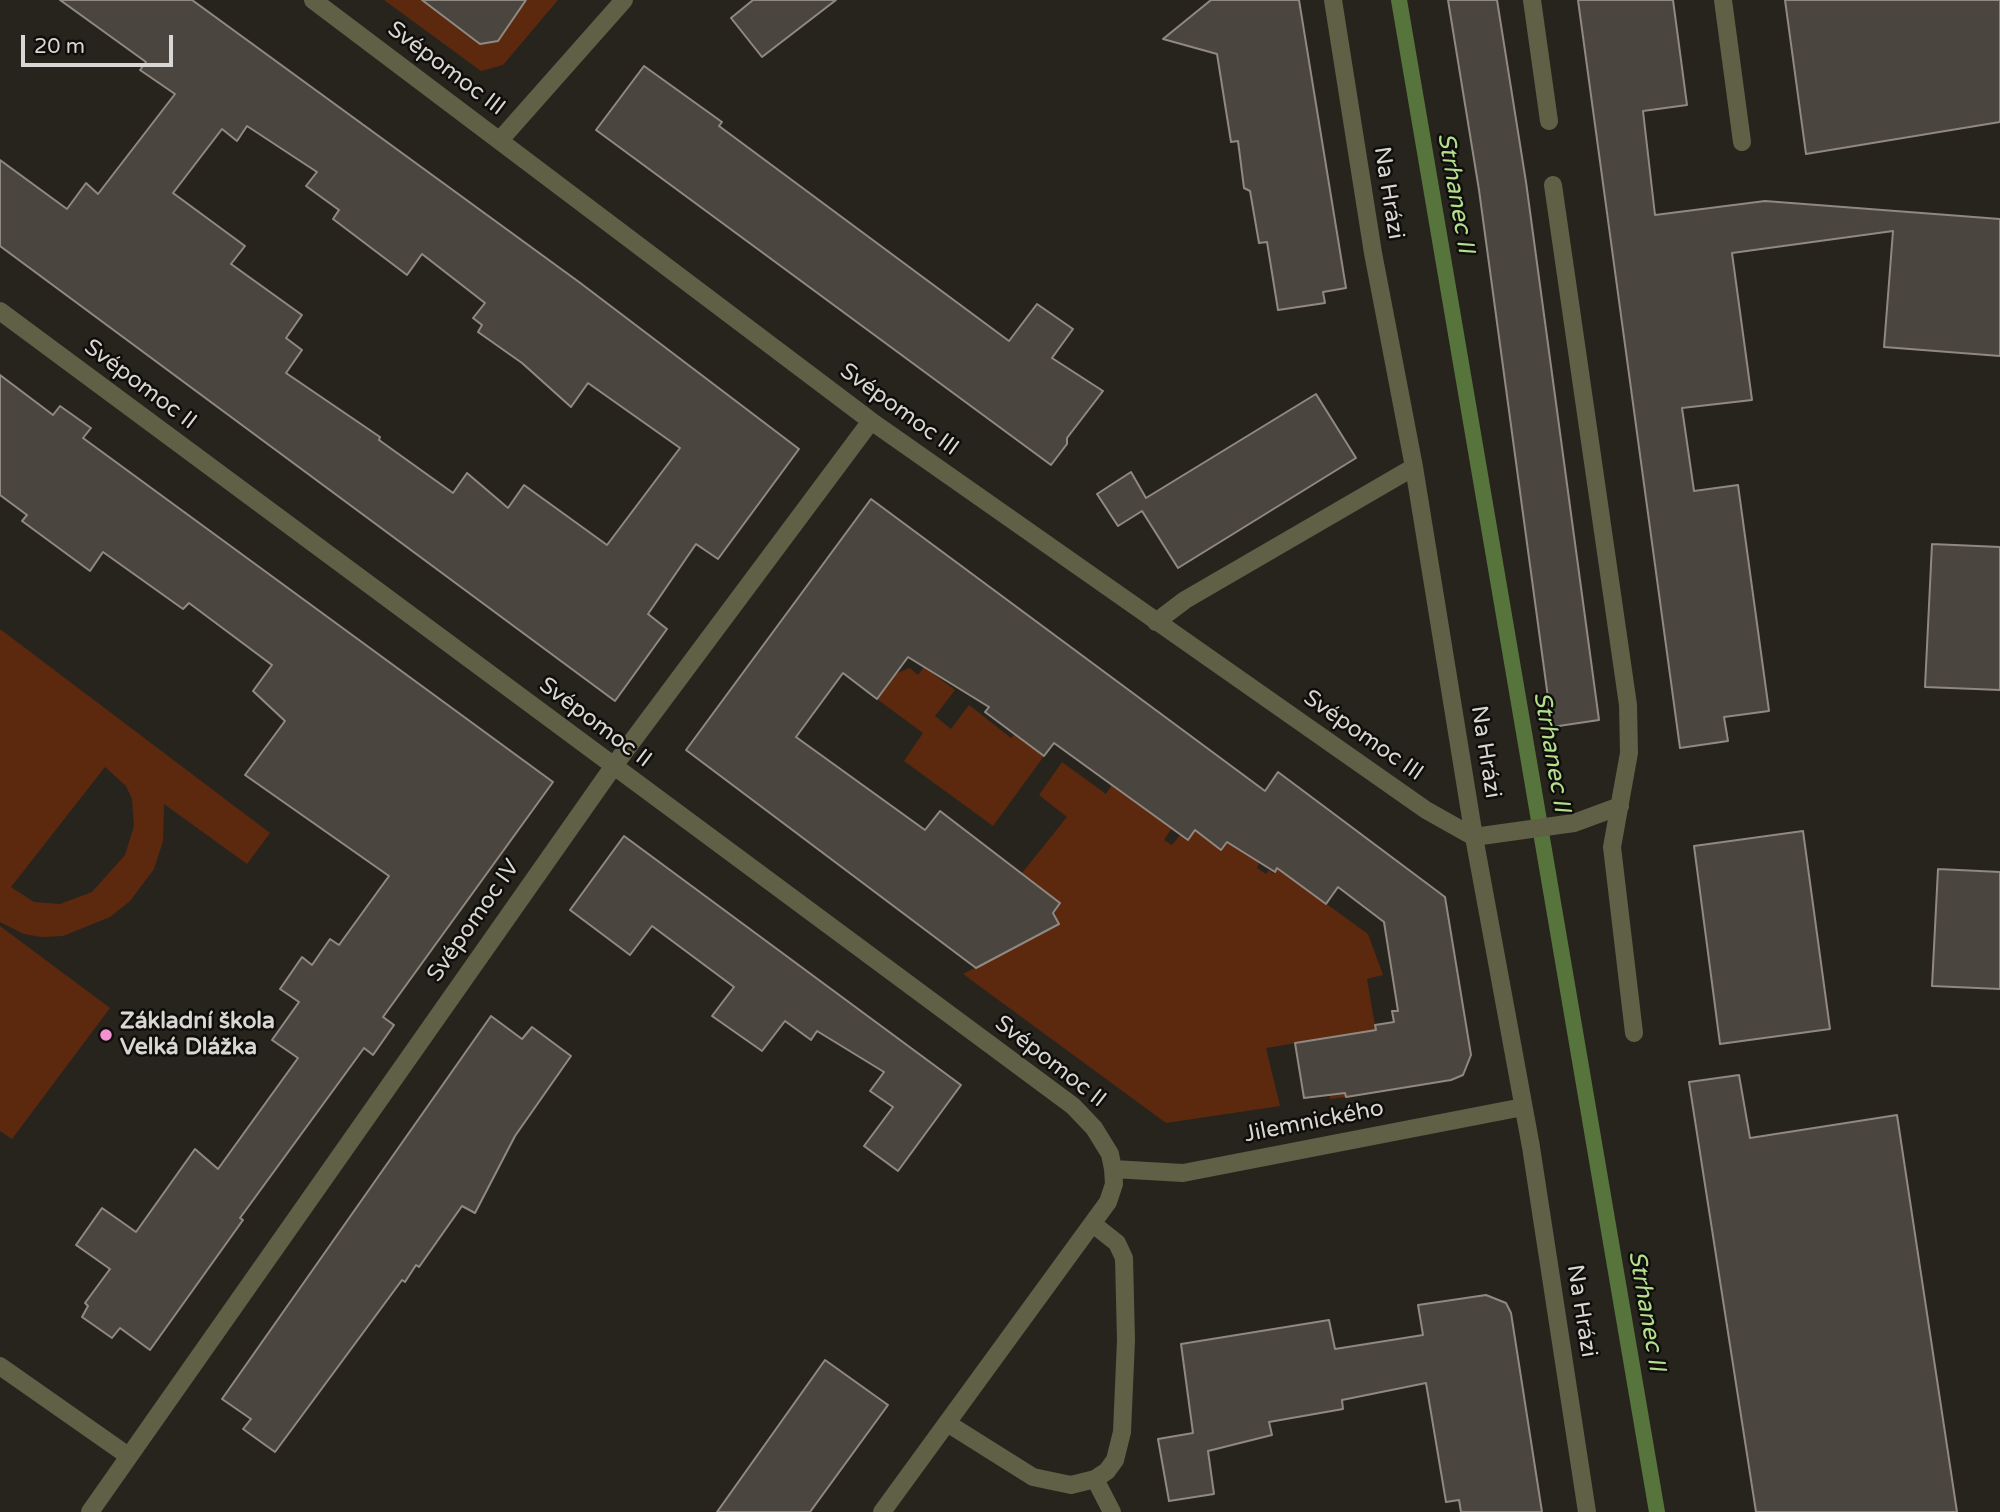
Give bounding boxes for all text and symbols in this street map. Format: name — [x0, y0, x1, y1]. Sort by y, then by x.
street label: Svépomoc III — [382, 16, 510, 122]
scale bar — [24, 21, 177, 65]
text: 20 m — [34, 34, 85, 59]
water label: Strhanec II — [1430, 131, 1480, 255]
street label: Na Hrázi — [1367, 145, 1409, 241]
street label: Svépomoc II — [78, 334, 202, 436]
street label: Svépomoc III — [834, 358, 964, 462]
street label: Svépomoc II — [533, 672, 657, 774]
street label: Svépomoc III — [1298, 685, 1428, 787]
water label: Strhanec II — [1526, 690, 1576, 814]
street label: Na Hrázi — [1464, 704, 1506, 800]
street label: Svépomoc IV — [422, 855, 526, 987]
place label: Základní škola Velká Dlážka — [120, 1008, 275, 1062]
street label: Svépomoc II — [989, 1010, 1111, 1114]
marker: Základní škola Velká Dlážka — [98, 1027, 114, 1043]
street label: Jilemnického — [1242, 1095, 1386, 1149]
water label: Strhanec II — [1621, 1249, 1671, 1373]
street label: Na Hrázi — [1560, 1263, 1602, 1359]

